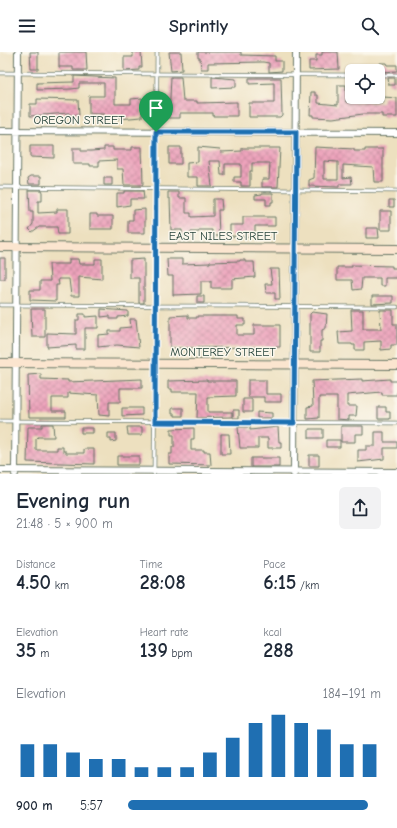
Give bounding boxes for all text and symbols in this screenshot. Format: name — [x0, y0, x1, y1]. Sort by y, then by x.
icon: menu — [16, 15, 38, 37]
icon: search — [359, 15, 381, 37]
text: Sprintly — [169, 16, 228, 37]
map controls — [345, 64, 385, 104]
button: locate — [345, 64, 385, 104]
pin — [139, 91, 173, 132]
icon: arrive — [145, 97, 167, 119]
street label: OREGON STREET — [34, 113, 125, 127]
street label: EAST NILES STREET — [169, 229, 278, 243]
street label: MONTEREY STREET — [170, 345, 276, 359]
button: share — [339, 487, 381, 529]
text: Evening run — [16, 488, 130, 514]
text: 21:48 · 5 × 900 m — [16, 516, 113, 531]
text: Distance — [16, 558, 55, 571]
text: Time — [140, 558, 163, 571]
text: Pace — [263, 558, 286, 571]
text: 4.50 — [16, 571, 51, 594]
text: 28:08 — [140, 571, 186, 594]
text: 6:15 — [263, 571, 296, 594]
text: km — [51, 579, 69, 592]
text: /km — [296, 579, 319, 592]
text: Elevation — [16, 626, 58, 639]
text: Heart rate — [140, 626, 188, 639]
text: kcal — [263, 626, 282, 639]
text: 35 — [16, 639, 36, 662]
text: 139 — [140, 639, 168, 662]
text: 288 — [263, 639, 294, 662]
text: m — [36, 647, 49, 660]
text: bpm — [168, 647, 192, 660]
text: Elevation — [16, 686, 66, 701]
text: 184–191 m — [323, 686, 381, 701]
text: 900 m — [16, 798, 53, 813]
text: 5:57 — [80, 798, 103, 813]

